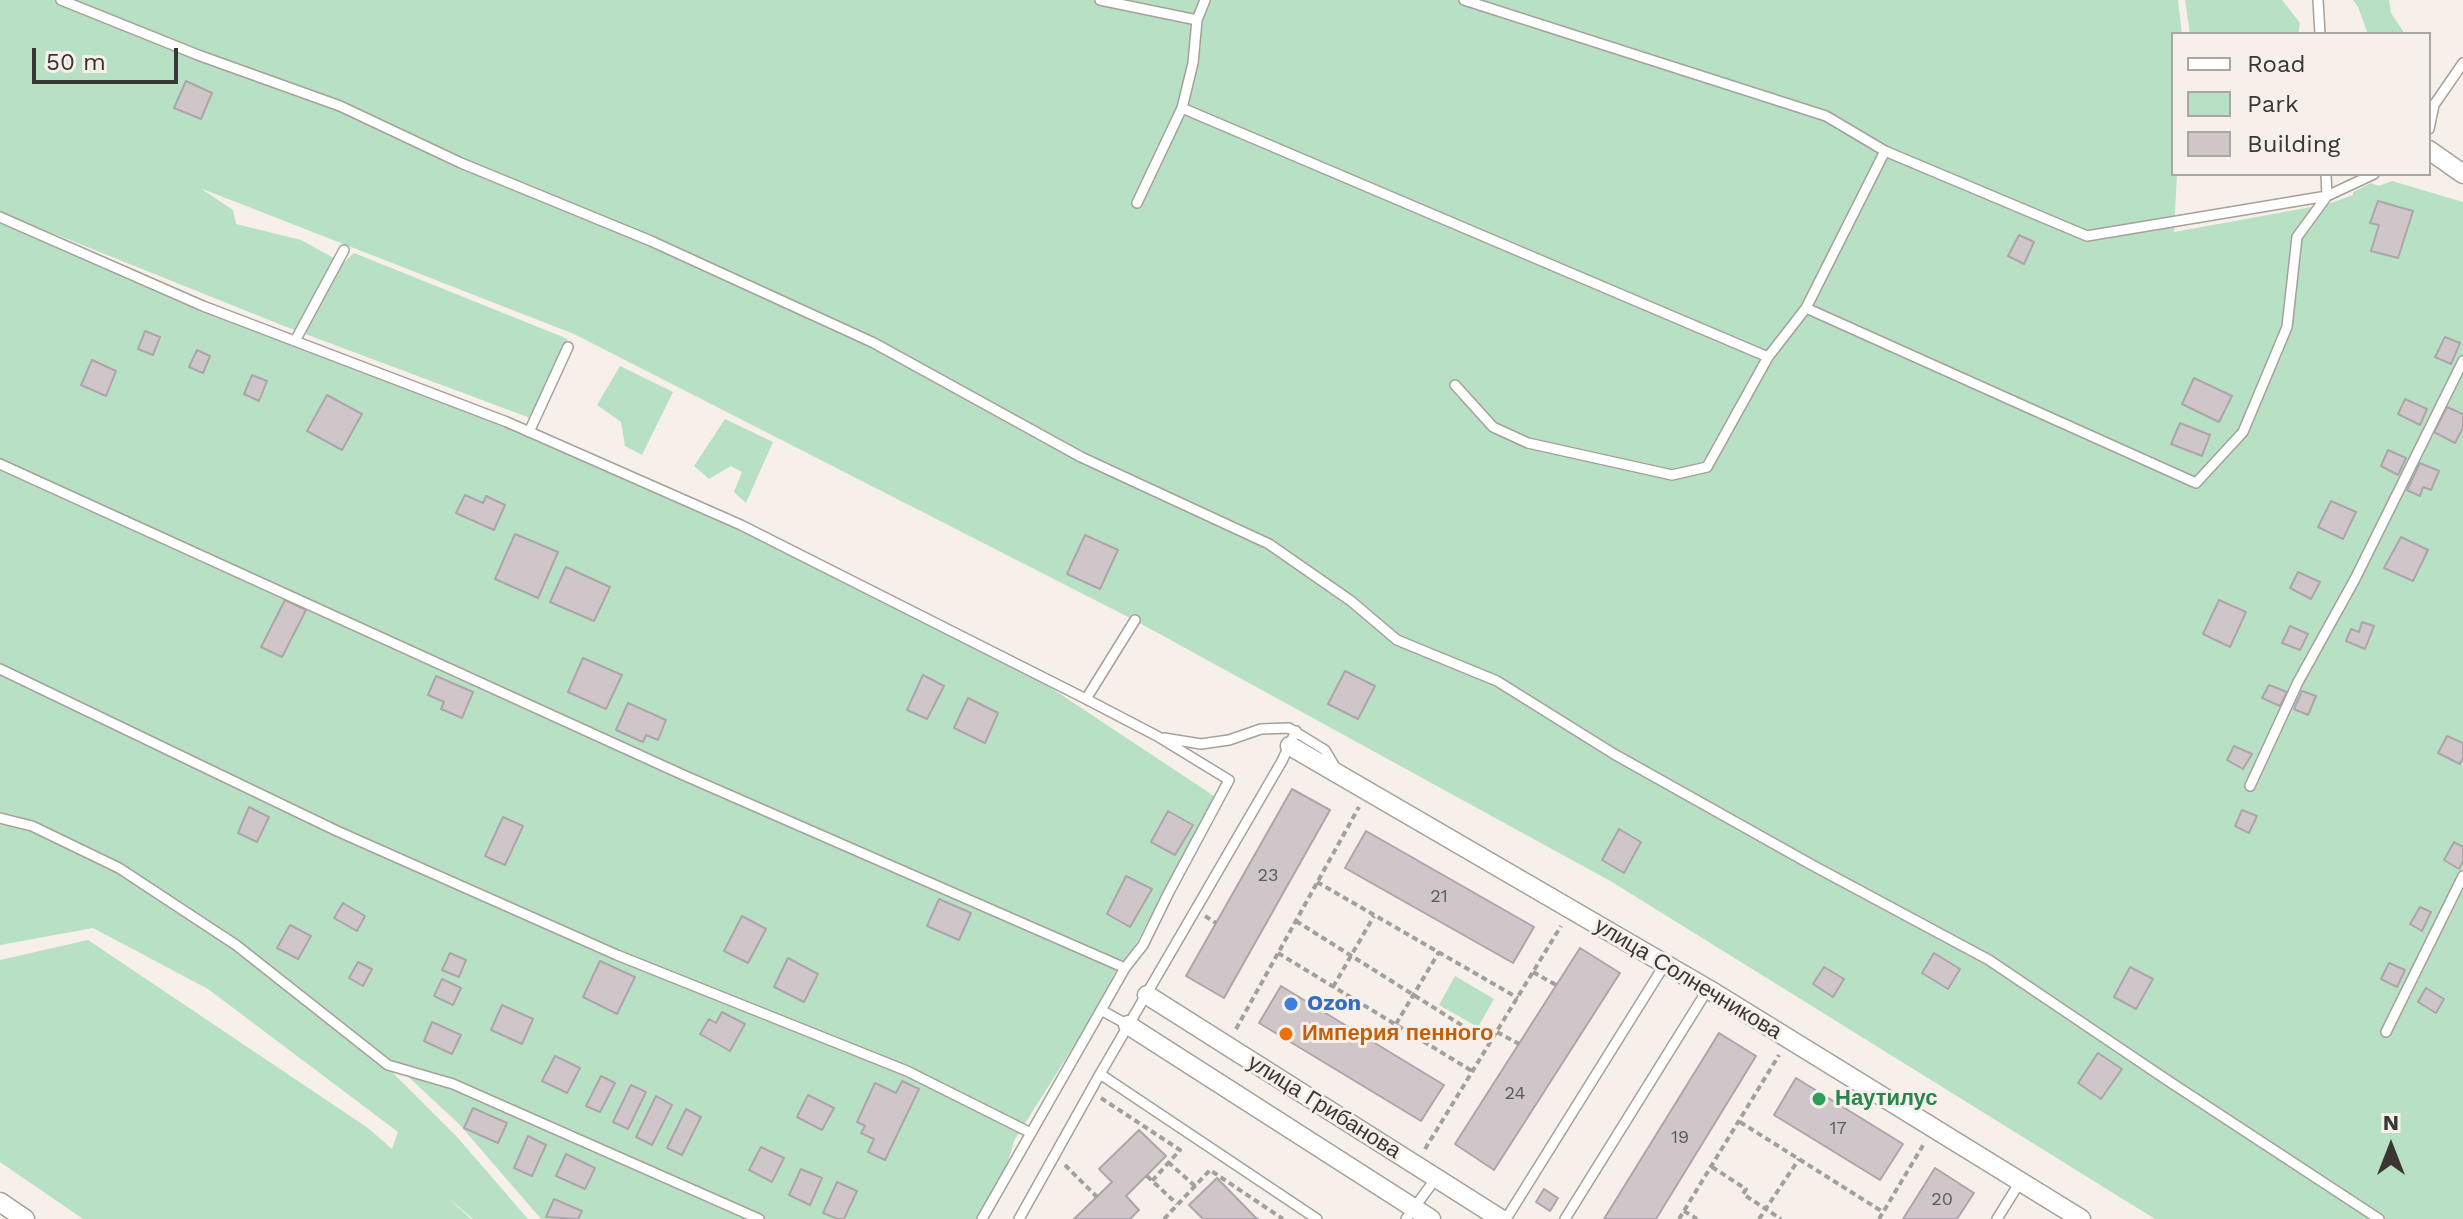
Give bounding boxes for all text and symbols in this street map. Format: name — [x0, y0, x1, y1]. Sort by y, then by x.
scale bar — [36, 32, 182, 82]
legend — [2171, 32, 2431, 176]
text: 50 m — [46, 48, 106, 76]
text: Road — [2247, 50, 2306, 78]
text: Park — [2247, 90, 2299, 118]
text: Building — [2247, 130, 2340, 158]
house number: 23 — [1258, 865, 1278, 887]
house number: 21 — [1430, 886, 1448, 908]
street label: улица Солнечникова — [1590, 913, 1786, 1045]
place label: Ozon — [1307, 991, 1361, 1017]
marker: Ozon — [1282, 995, 1300, 1013]
place label: Империя пенного — [1302, 1021, 1494, 1047]
marker: Империя пенного — [1277, 1025, 1295, 1043]
street label: улица Грибанова — [1243, 1049, 1405, 1165]
house number: 24 — [1505, 1083, 1525, 1105]
place label: Наутилус — [1835, 1086, 1938, 1112]
marker: Наутилус — [1810, 1090, 1828, 1108]
north arrow — [2351, 1107, 2431, 1187]
text: N — [2383, 1110, 2399, 1135]
house number: 17 — [1829, 1118, 1847, 1140]
house number: 19 — [1671, 1127, 1689, 1149]
house number: 20 — [1931, 1189, 1953, 1211]

